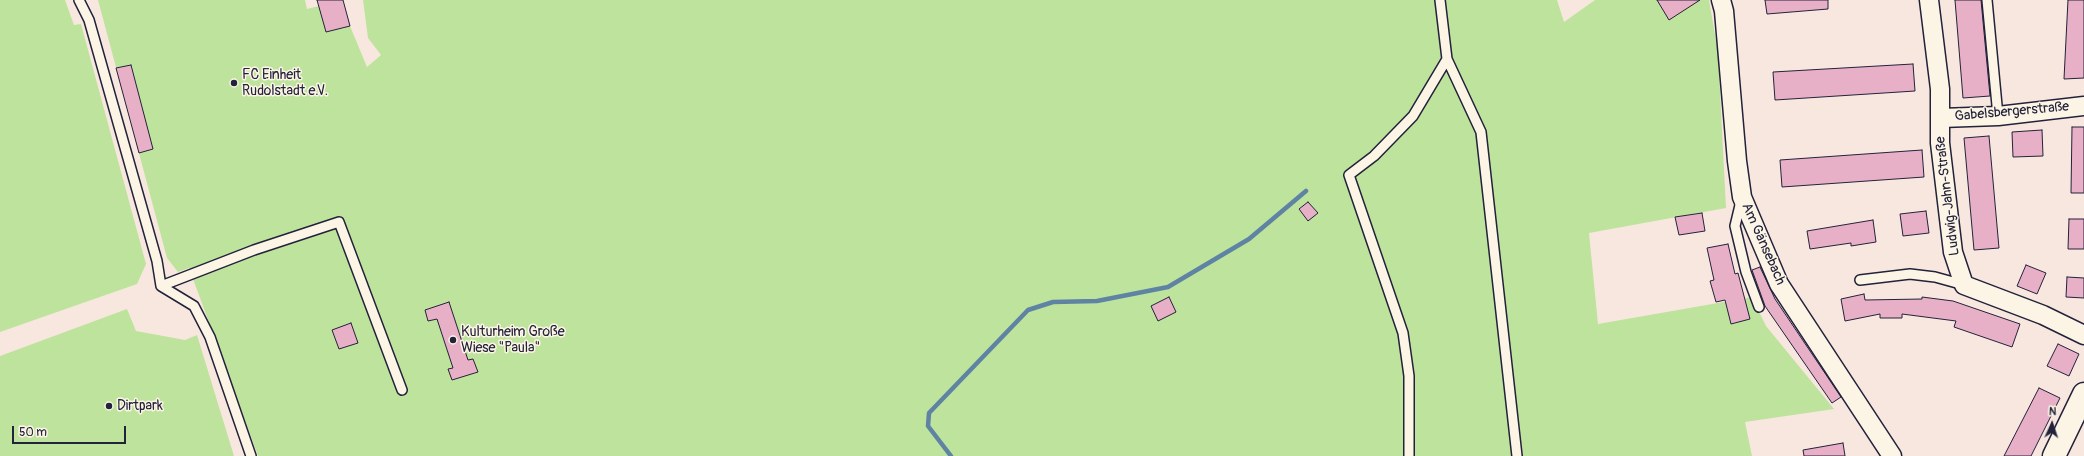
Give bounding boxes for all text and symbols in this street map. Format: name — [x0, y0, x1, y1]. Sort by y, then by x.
place label: FC Einheit Rudolstadt e.V. — [242, 67, 328, 100]
marker: FC Einheit Rudolstadt e.V. — [229, 78, 239, 88]
street label: Gabelsbergerstraße — [1954, 99, 2070, 125]
street label: Ludwig-Jahn-Straße — [1932, 135, 1964, 257]
street label: Am Gänsebach — [1737, 200, 1789, 288]
place label: Kulturheim Große Wiese "Paula" — [461, 324, 565, 356]
marker: Kulturheim Große Wiese "Paula" — [448, 335, 458, 345]
place label: Dirtpark — [117, 398, 163, 414]
marker: Dirtpark — [104, 401, 114, 411]
north arrow — [2032, 404, 2072, 444]
text: N — [2049, 405, 2057, 418]
scale bar — [14, 418, 128, 444]
text: 50 m — [19, 425, 47, 440]

